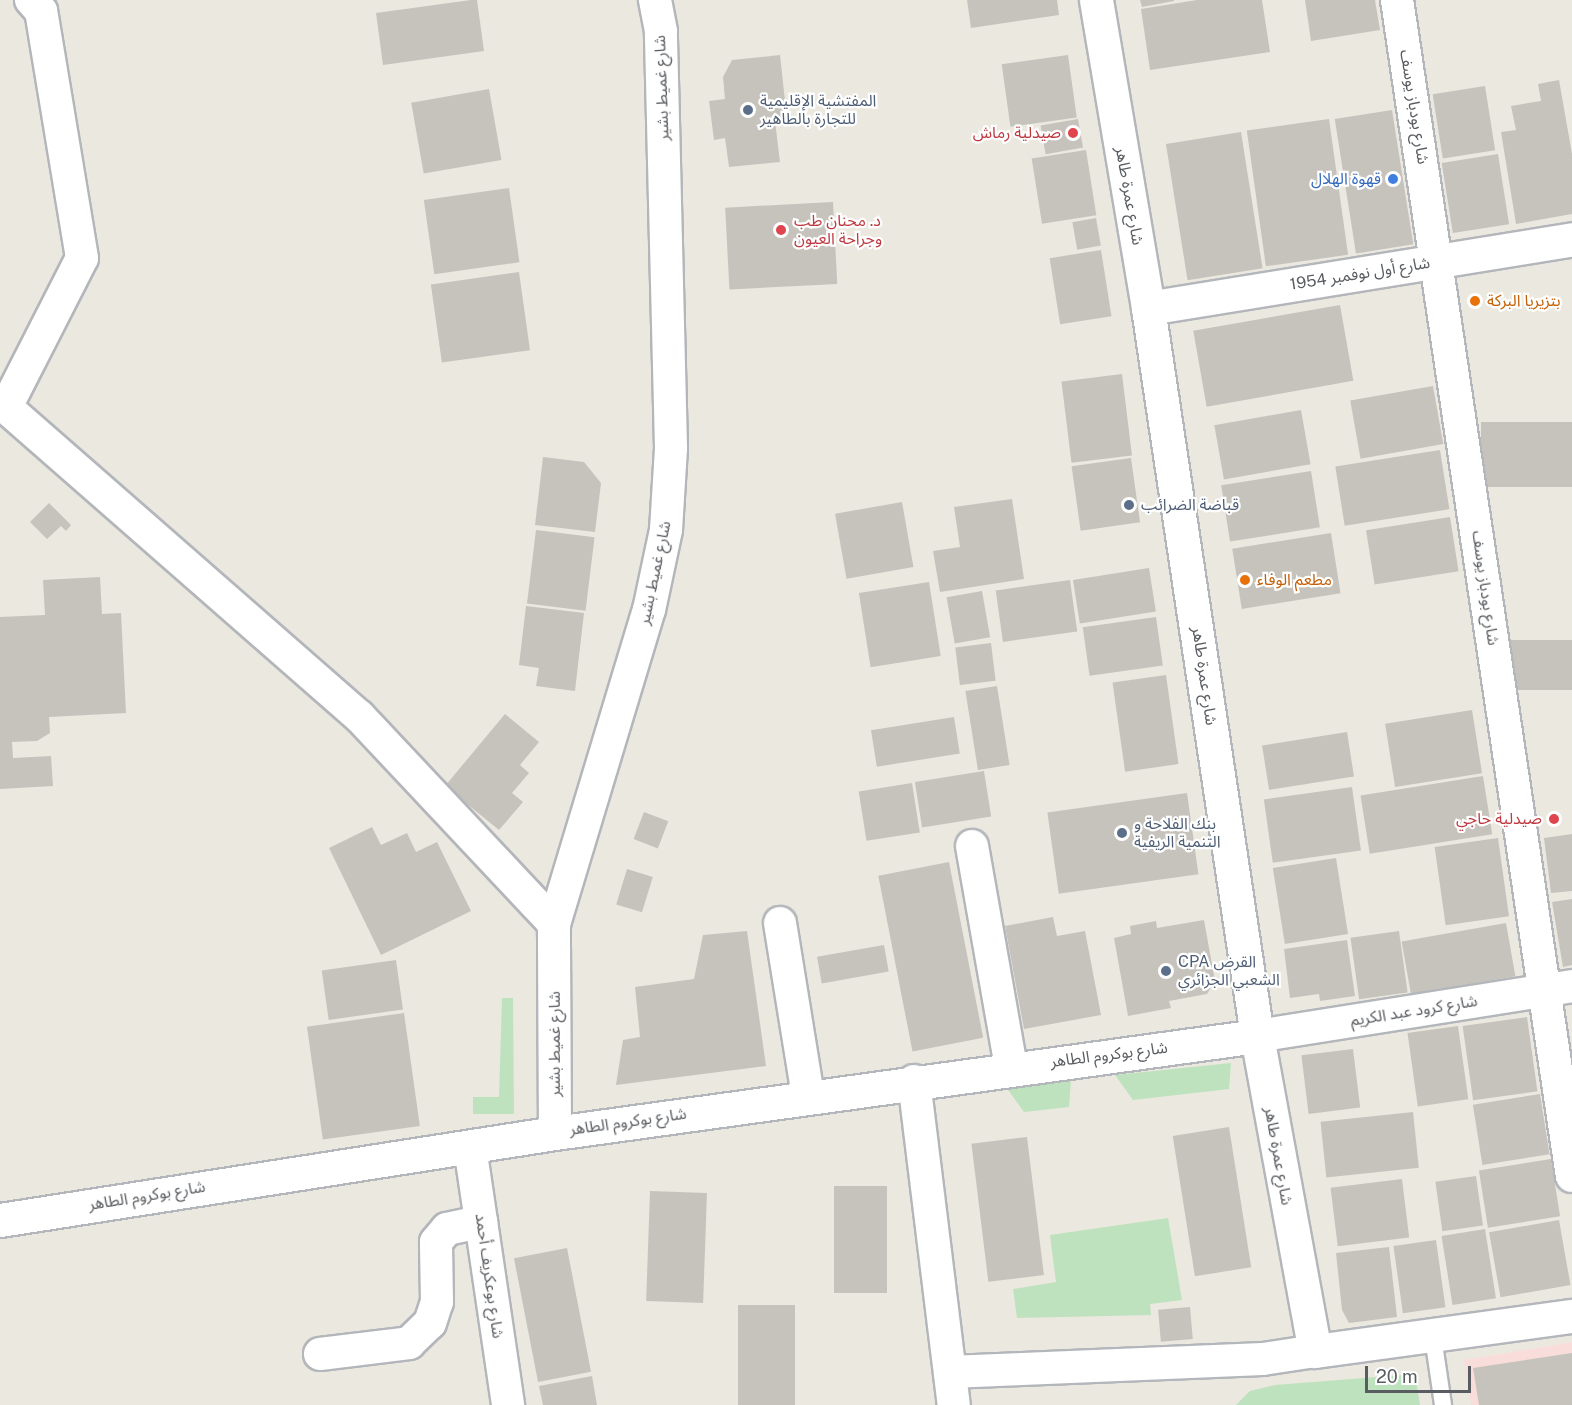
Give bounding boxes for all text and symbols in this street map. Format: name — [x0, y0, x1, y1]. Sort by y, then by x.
street label: شارع غميط بشير — [651, 35, 673, 141]
street label: شارع بودباز يوسف — [1395, 48, 1433, 166]
place label: المفتشية الإقليمية للتجارة بالطاهير — [760, 91, 876, 129]
marker: المفتشية الإقليمية للتجارة بالطاهير — [741, 103, 755, 117]
place label: صيدلية رماش — [973, 123, 1061, 143]
marker: صيدلية رماش — [1066, 126, 1080, 140]
street label: شارع عمرة طاهر — [1111, 145, 1147, 247]
place label: قهوة الهلال — [1311, 169, 1381, 189]
marker: قهوة الهلال — [1386, 172, 1400, 186]
place label: د. محنان طب وجراحة العيون — [794, 211, 882, 249]
marker: د. محنان طب وجراحة العيون — [772, 221, 790, 239]
street label: شارع أول نوفمبر 1954 — [1288, 253, 1432, 295]
place label: بتزيريا البركة — [1487, 291, 1561, 311]
marker: بتزيريا البركة — [1468, 294, 1482, 308]
place label: قباضة الضرائب — [1141, 495, 1239, 515]
marker: قباضة الضرائب — [1122, 498, 1136, 512]
street label: شارع غميط بشير — [635, 519, 675, 627]
street label: شارع بودباز يوسف — [1467, 529, 1503, 647]
place label: مطعم الوفاء — [1257, 570, 1332, 590]
marker: مطعم الوفاء — [1238, 573, 1252, 587]
street label: شارع عمرة طاهر — [1188, 625, 1220, 727]
place label: صيدلية حاجي — [1456, 809, 1542, 829]
marker: صيدلية حاجي — [1547, 812, 1561, 826]
place label: بنك الفلاحة و التنمية الريفية — [1134, 814, 1221, 852]
marker: بنك الفلاحة و التنمية الريفية — [1115, 826, 1129, 840]
place label: CPA القرض الشعبي الجزائري — [1178, 952, 1280, 990]
marker: CPA القرض الشعبي الجزائري — [1159, 964, 1173, 978]
street label: شارع غميط بشير — [545, 991, 565, 1097]
street label: شارع كرود عبد الكريم — [1349, 991, 1479, 1031]
street label: شارع بوكروم الطاهر — [1049, 1038, 1169, 1072]
street label: شارع بوكروم الطاهر — [568, 1104, 688, 1140]
street label: شارع عمرة طاهر — [1260, 1105, 1296, 1207]
street label: شارع بوكروم الطاهر — [87, 1177, 207, 1215]
street label: شارع بوعكريف أحمد — [471, 1212, 507, 1340]
scale bar — [1368, 1354, 1474, 1392]
text: 20 m — [1376, 1366, 1418, 1387]

